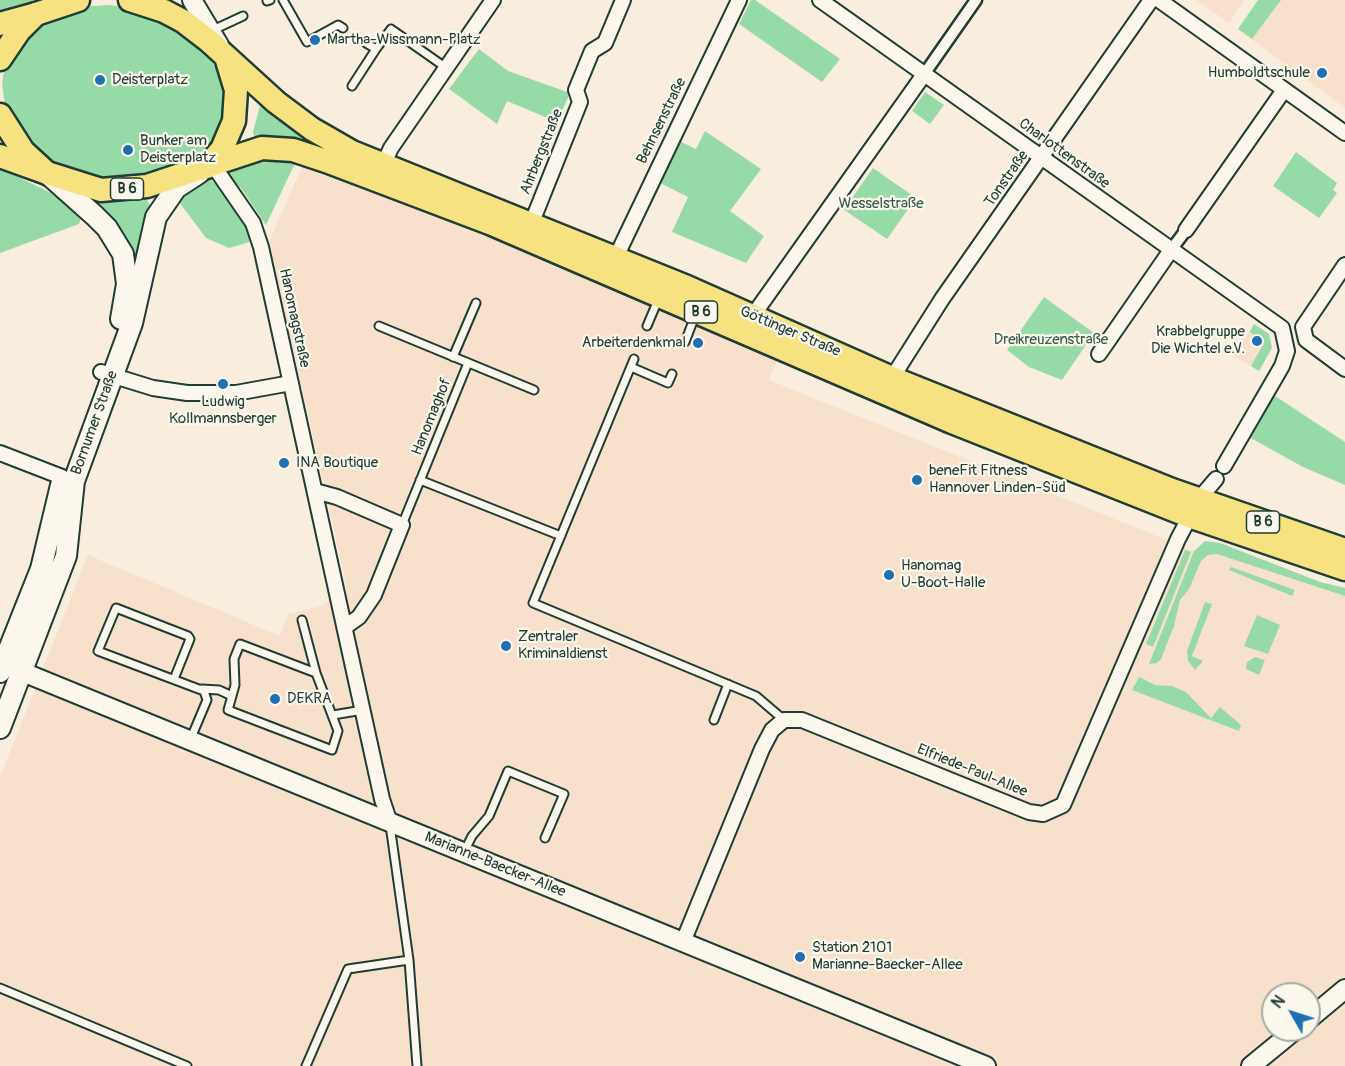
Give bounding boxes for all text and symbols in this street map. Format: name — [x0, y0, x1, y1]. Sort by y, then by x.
place label: Martha-Wissmann-Platz — [327, 31, 481, 49]
marker: Martha-Wissmann-Platz — [308, 33, 322, 47]
place label: Humboldtschule — [1208, 64, 1310, 82]
marker: Humboldtschule — [1315, 66, 1329, 80]
place label: Deisterplatz — [112, 71, 188, 89]
marker: Deisterplatz — [93, 73, 107, 87]
street label: Behnsenstraße — [633, 75, 691, 167]
street label: Ahrbergstraße — [517, 107, 567, 197]
street label: Charlottenstraße — [1015, 115, 1113, 193]
place label: Bunker am Deisterplatz — [140, 132, 216, 167]
marker: Bunker am Deisterplatz — [121, 143, 135, 157]
street label: Tonstraße — [981, 147, 1033, 211]
road number: B 6 — [110, 178, 144, 200]
park label: Wesselstraße — [838, 195, 924, 213]
street label: Hanomagstraße — [275, 267, 313, 369]
road number: B 6 — [684, 301, 718, 323]
street label: Göttinger Straße — [737, 303, 843, 361]
place label: Krabbelgruppe Die Wichtel e.V. — [1151, 323, 1245, 358]
park label: Dreikreuzenstraße — [994, 331, 1108, 349]
place label: Arbeiterdenkmal — [582, 334, 686, 352]
marker: Krabbelgruppe Die Wichtel e.V. — [1250, 334, 1264, 348]
marker: Arbeiterdenkmal — [691, 336, 705, 350]
street label: Bornumer Straße — [68, 368, 122, 478]
street label: Hanomaghof — [408, 376, 456, 458]
marker: Ludwig Kollmannsberger — [216, 377, 230, 391]
place label: Ludwig Kollmannsberger — [169, 393, 277, 428]
place label: INA Boutique — [296, 454, 378, 472]
marker: INA Boutique — [277, 456, 291, 470]
place label: beneFit Fitness Hannover Linden-Süd — [929, 462, 1066, 497]
marker: beneFit Fitness Hannover Linden-Süd — [910, 473, 924, 487]
road number: B 6 — [1246, 511, 1280, 533]
place label: Hanomag U-Boot-Halle — [901, 557, 985, 592]
marker: Hanomag U-Boot-Halle — [882, 568, 896, 582]
place label: Zentraler Kriminaldienst — [518, 628, 608, 663]
marker: Zentraler Kriminaldienst — [499, 639, 513, 653]
place label: DEKRA — [287, 690, 332, 708]
marker: DEKRA — [268, 692, 282, 706]
street label: Elfriede-Paul-Allee — [914, 741, 1030, 801]
street label: Marianne-Baecker-Allee — [422, 828, 568, 902]
place label: Station 2101 Marianne-Baecker-Allee — [812, 939, 963, 974]
marker: Station 2101 Marianne-Baecker-Allee — [793, 950, 807, 964]
north arrow — [1261, 982, 1321, 1042]
text: N — [1267, 991, 1290, 1012]

